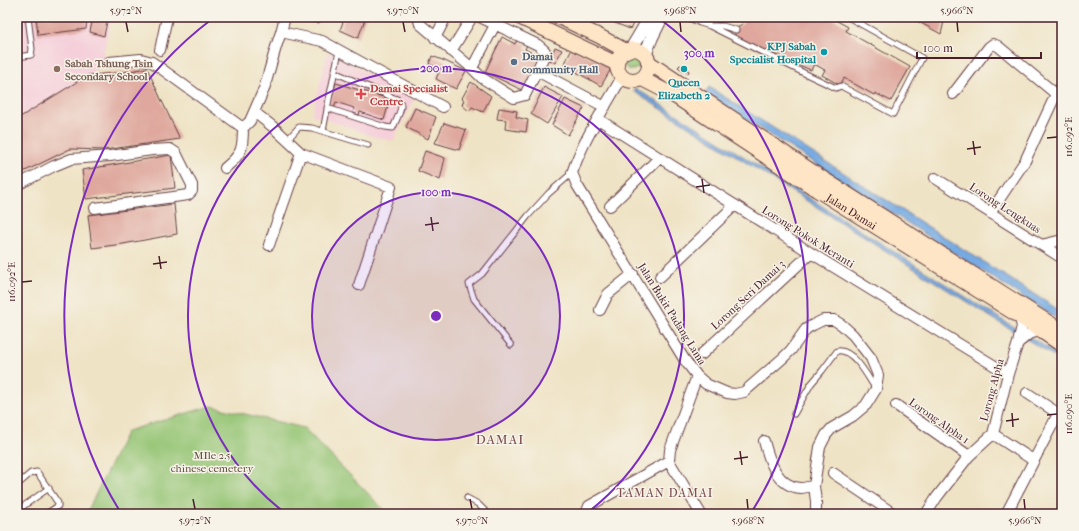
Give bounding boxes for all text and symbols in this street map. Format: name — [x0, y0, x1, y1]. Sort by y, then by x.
text: 5.972°N — [110, 5, 143, 17]
text: 5.970°N — [387, 5, 420, 17]
text: 5.968°N — [663, 5, 697, 17]
text: 5.966°N — [940, 5, 974, 17]
scale bar — [917, 34, 1041, 60]
place label: KPJ Sabah Specialist Hospital — [730, 40, 817, 66]
text: 100 m — [923, 41, 953, 55]
text: 300 m — [684, 46, 715, 61]
marker: KPJ Sabah Specialist Hospital — [819, 47, 829, 57]
place label: Damai community Hall — [521, 50, 599, 76]
place label: Sabah Tshung Tsin Secondary School — [65, 57, 153, 83]
marker: Damai community Hall — [509, 57, 519, 67]
text: 200 m — [420, 61, 453, 75]
marker: Sabah Tshung Tsin Secondary School — [52, 64, 62, 74]
marker: Queen Elizabeth 2 — [679, 64, 689, 74]
place label: Queen Elizabeth 2 — [658, 76, 710, 102]
place label: Damai Specialist Centre — [369, 82, 449, 108]
marker: Damai Specialist Centre — [355, 88, 367, 100]
text: 116.092°E — [1063, 117, 1075, 157]
street label: Lorong Lengkuas — [967, 180, 1043, 236]
text: 100 m — [421, 185, 452, 199]
street label: Jalan Damai — [823, 190, 880, 232]
street label: Lorong Pokok Meranti — [759, 203, 857, 271]
street label: Lorong Seri Damai 3 — [708, 257, 788, 333]
street label: Jalan Bukit Padang Lama — [635, 260, 709, 368]
text: 116.092°E — [6, 262, 18, 302]
centre of rings — [429, 309, 443, 323]
street label: Lorong Alpha — [977, 356, 1007, 423]
text: 116.090°E — [1063, 394, 1075, 434]
street label: Lorong Alpha 1 — [906, 395, 972, 447]
district label: DAMAI — [476, 432, 524, 447]
park label: MIle 2.5 chinese cemetery — [171, 449, 254, 475]
district label: TAMAN DAMAI — [616, 486, 714, 500]
text: 5.972°N — [179, 515, 212, 527]
text: 5.970°N — [456, 515, 489, 527]
text: 5.968°N — [731, 515, 765, 527]
text: 5.966°N — [1008, 515, 1042, 527]

